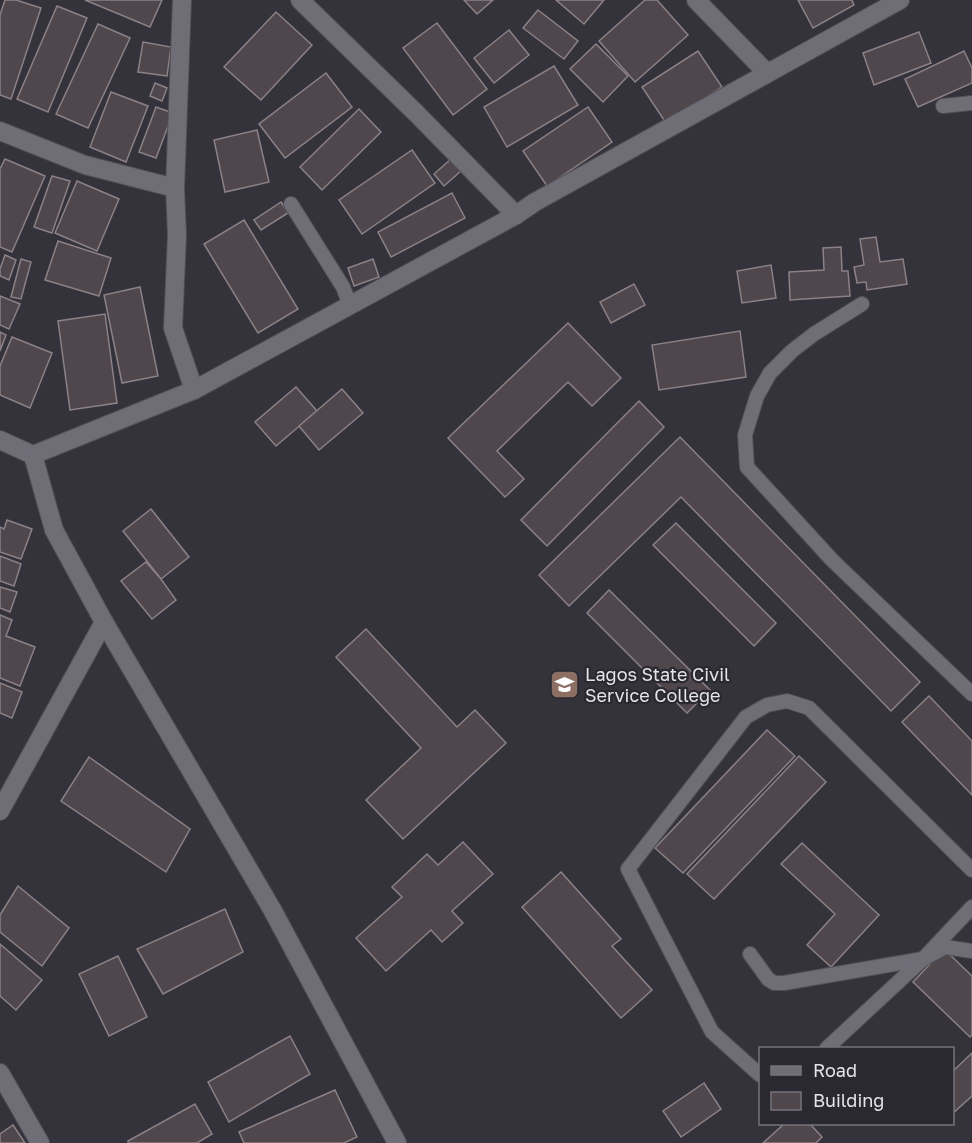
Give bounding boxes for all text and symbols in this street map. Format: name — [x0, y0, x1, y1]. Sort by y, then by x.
place label: Lagos State Civil Service College — [585, 663, 730, 706]
school or university icon: Lagos State Civil Service College — [548, 668, 580, 700]
legend — [759, 1047, 954, 1125]
text: Road — [813, 1059, 857, 1081]
text: Building — [813, 1089, 884, 1111]

